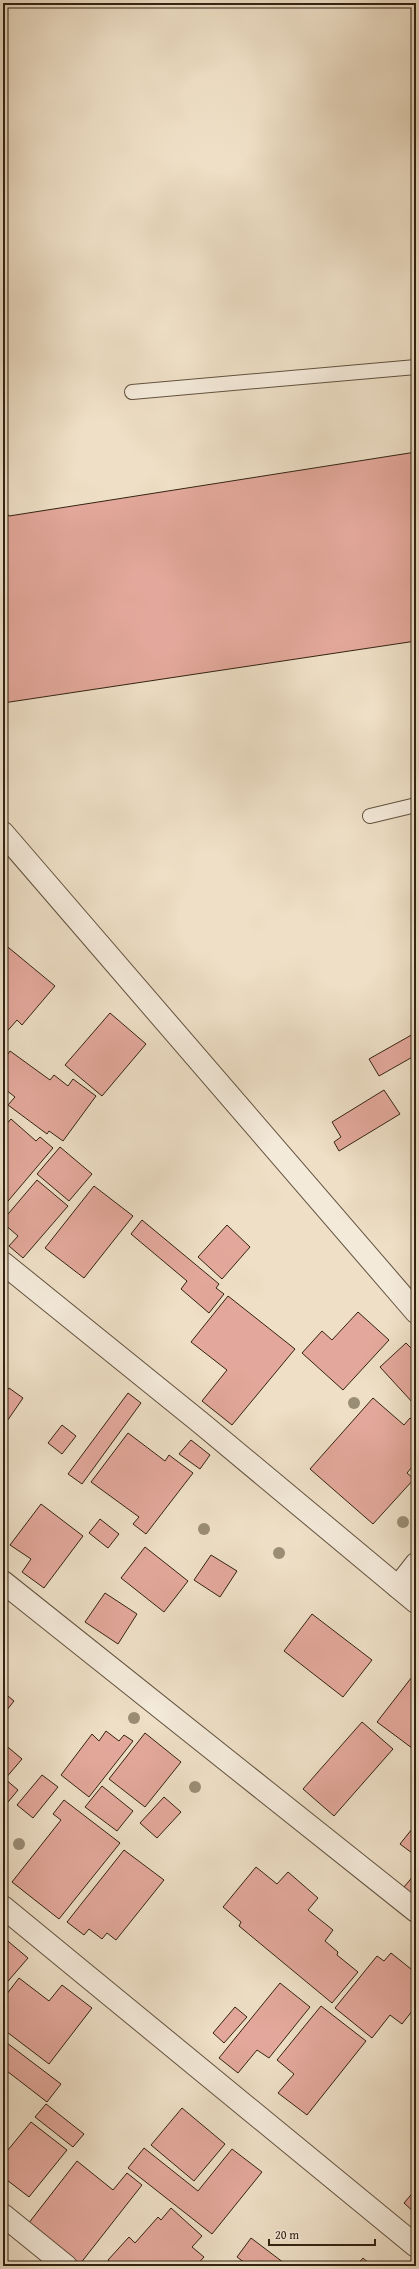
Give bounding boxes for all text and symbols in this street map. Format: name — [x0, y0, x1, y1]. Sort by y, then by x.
scale bar — [269, 2221, 375, 2247]
text: 20 m — [275, 2226, 299, 2243]

